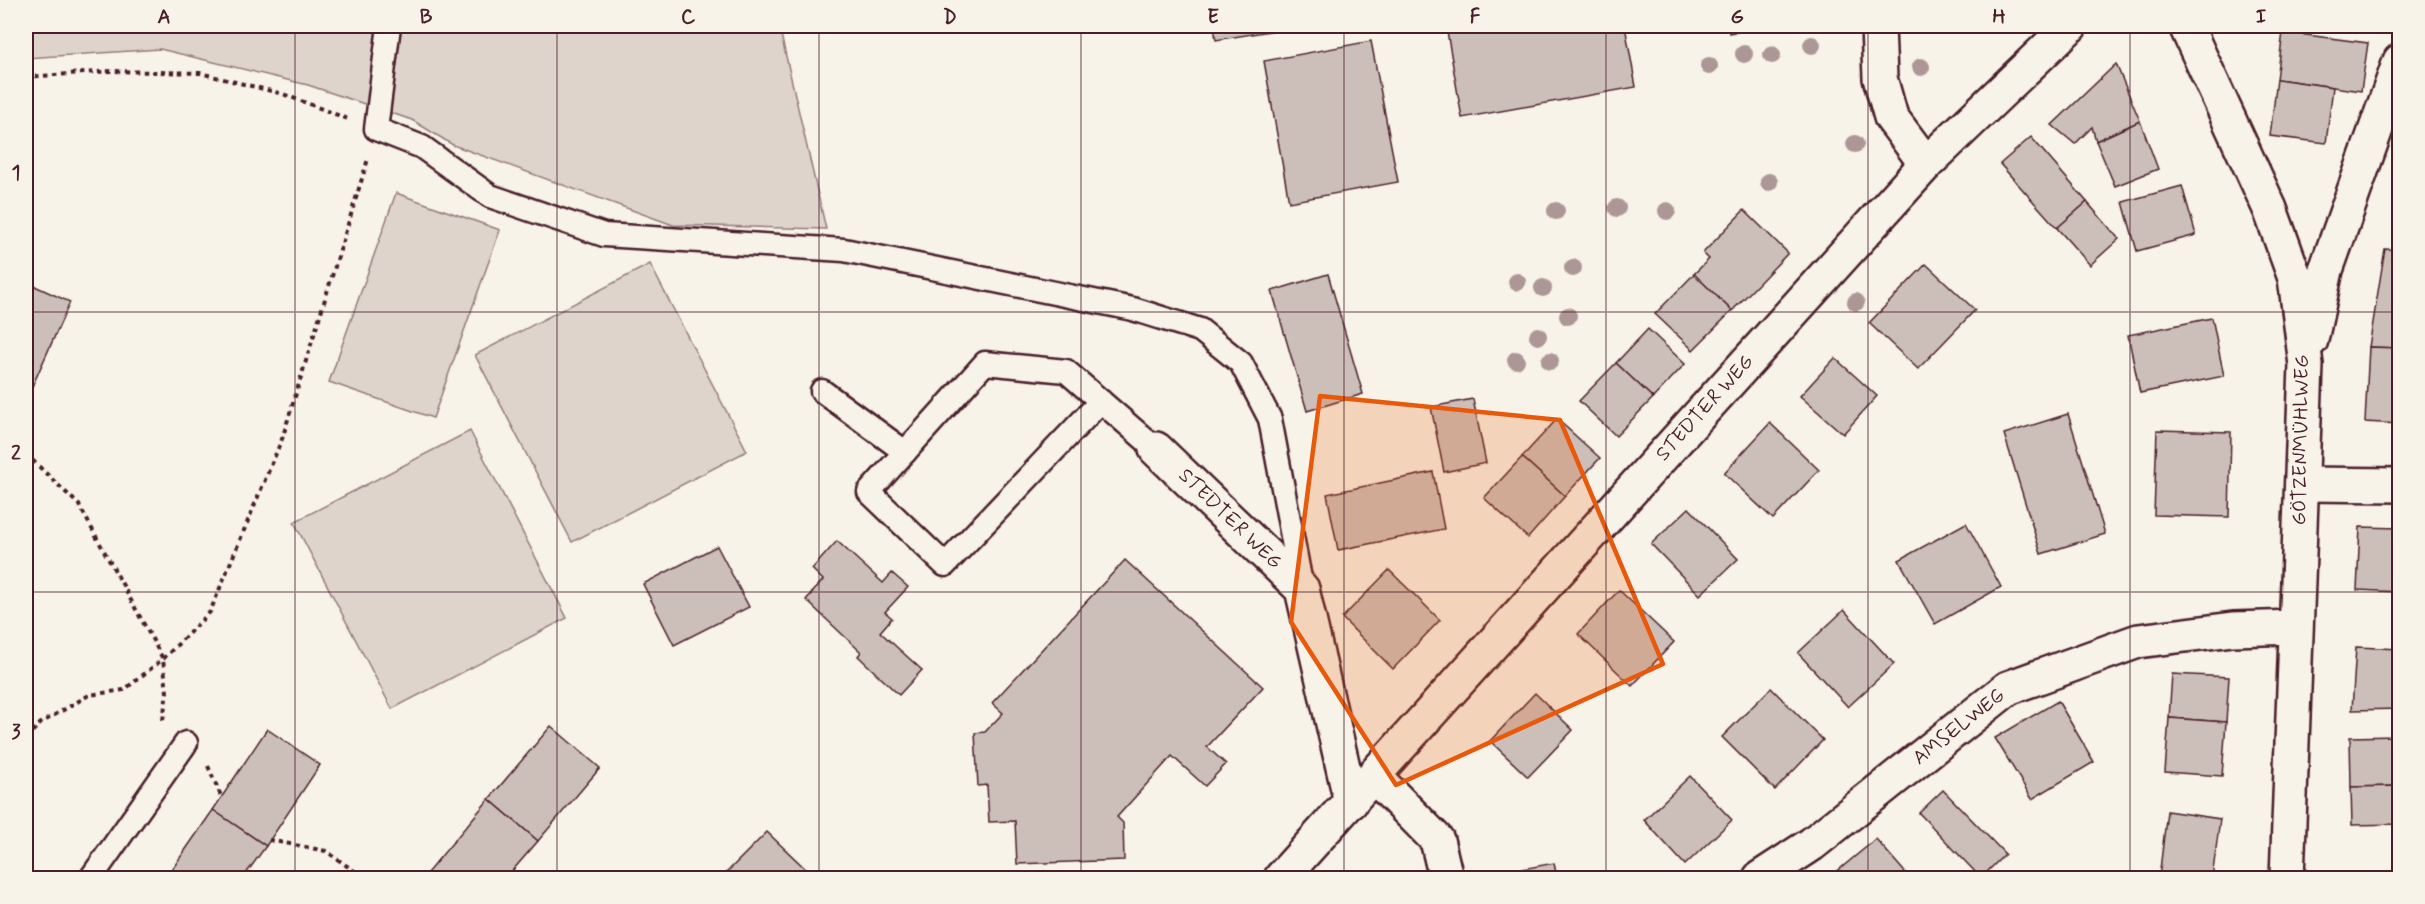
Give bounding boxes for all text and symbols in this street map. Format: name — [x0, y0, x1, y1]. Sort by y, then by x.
text: A — [157, 4, 171, 31]
text: B — [420, 4, 433, 31]
text: C — [681, 4, 696, 31]
text: D — [943, 4, 957, 31]
text: E — [1207, 4, 1219, 31]
text: F — [1470, 4, 1481, 31]
text: G — [1730, 4, 1744, 31]
text: H — [1992, 4, 2006, 31]
text: I — [2256, 4, 2266, 31]
text: 1 — [12, 160, 20, 187]
street label: STEDTER WEG — [1650, 349, 1760, 467]
street label: GÖTZENMÜHLWEG — [2286, 354, 2316, 526]
text: 2 — [11, 440, 21, 467]
street label: STEDTER WEG — [1172, 463, 1288, 575]
street label: AMSELWEG — [1907, 682, 2011, 772]
text: 3 — [11, 719, 21, 746]

